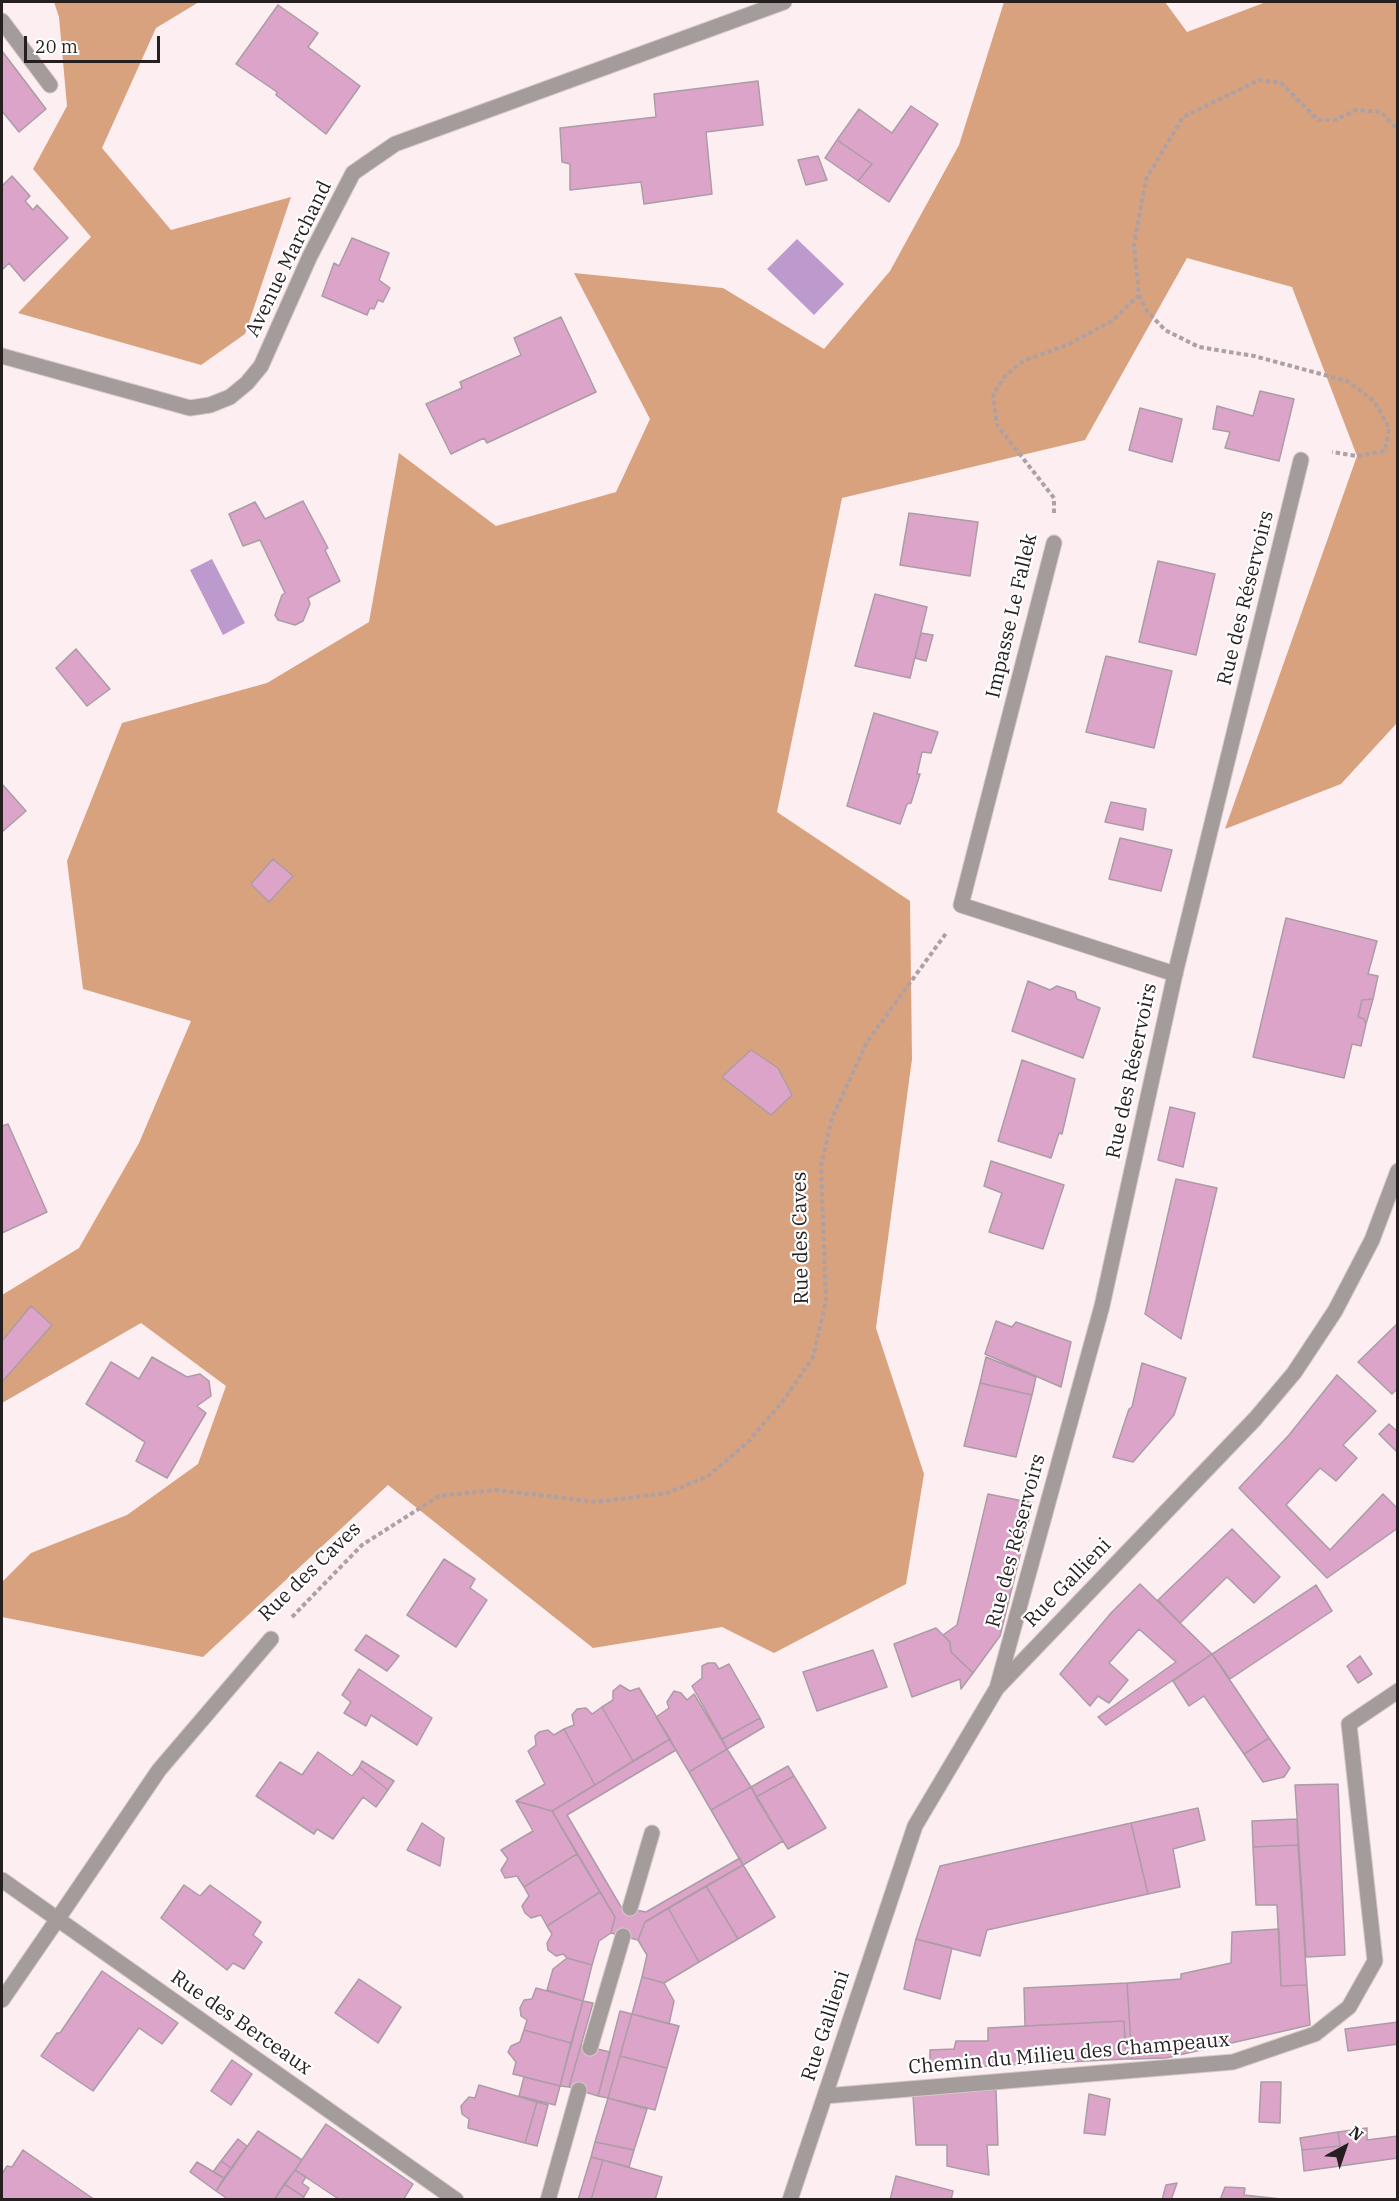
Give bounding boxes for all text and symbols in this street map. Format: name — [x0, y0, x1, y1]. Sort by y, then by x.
scale bar — [27, 24, 164, 62]
text: 20 m — [35, 35, 78, 58]
street label: Avenue Marchand — [241, 177, 337, 341]
street label: Rue des Réservoirs — [1213, 508, 1279, 688]
street label: Impasse Le Fallek — [981, 531, 1043, 701]
street label: Rue des Réservoirs — [1102, 981, 1162, 1161]
street label: Rue des Caves — [788, 1171, 814, 1305]
street label: Rue des Réservoirs — [981, 1452, 1051, 1630]
street label: Rue des Caves — [254, 1517, 366, 1627]
street label: Rue Gallieni — [1020, 1533, 1116, 1633]
street label: Rue des Berceaux — [166, 1965, 316, 2081]
street label: Rue Gallieni — [797, 1968, 855, 2084]
street label: Chemin du Milieu des Champeaux — [907, 2028, 1231, 2080]
north arrow — [1315, 2117, 1375, 2177]
text: N — [1345, 2121, 1368, 2145]

